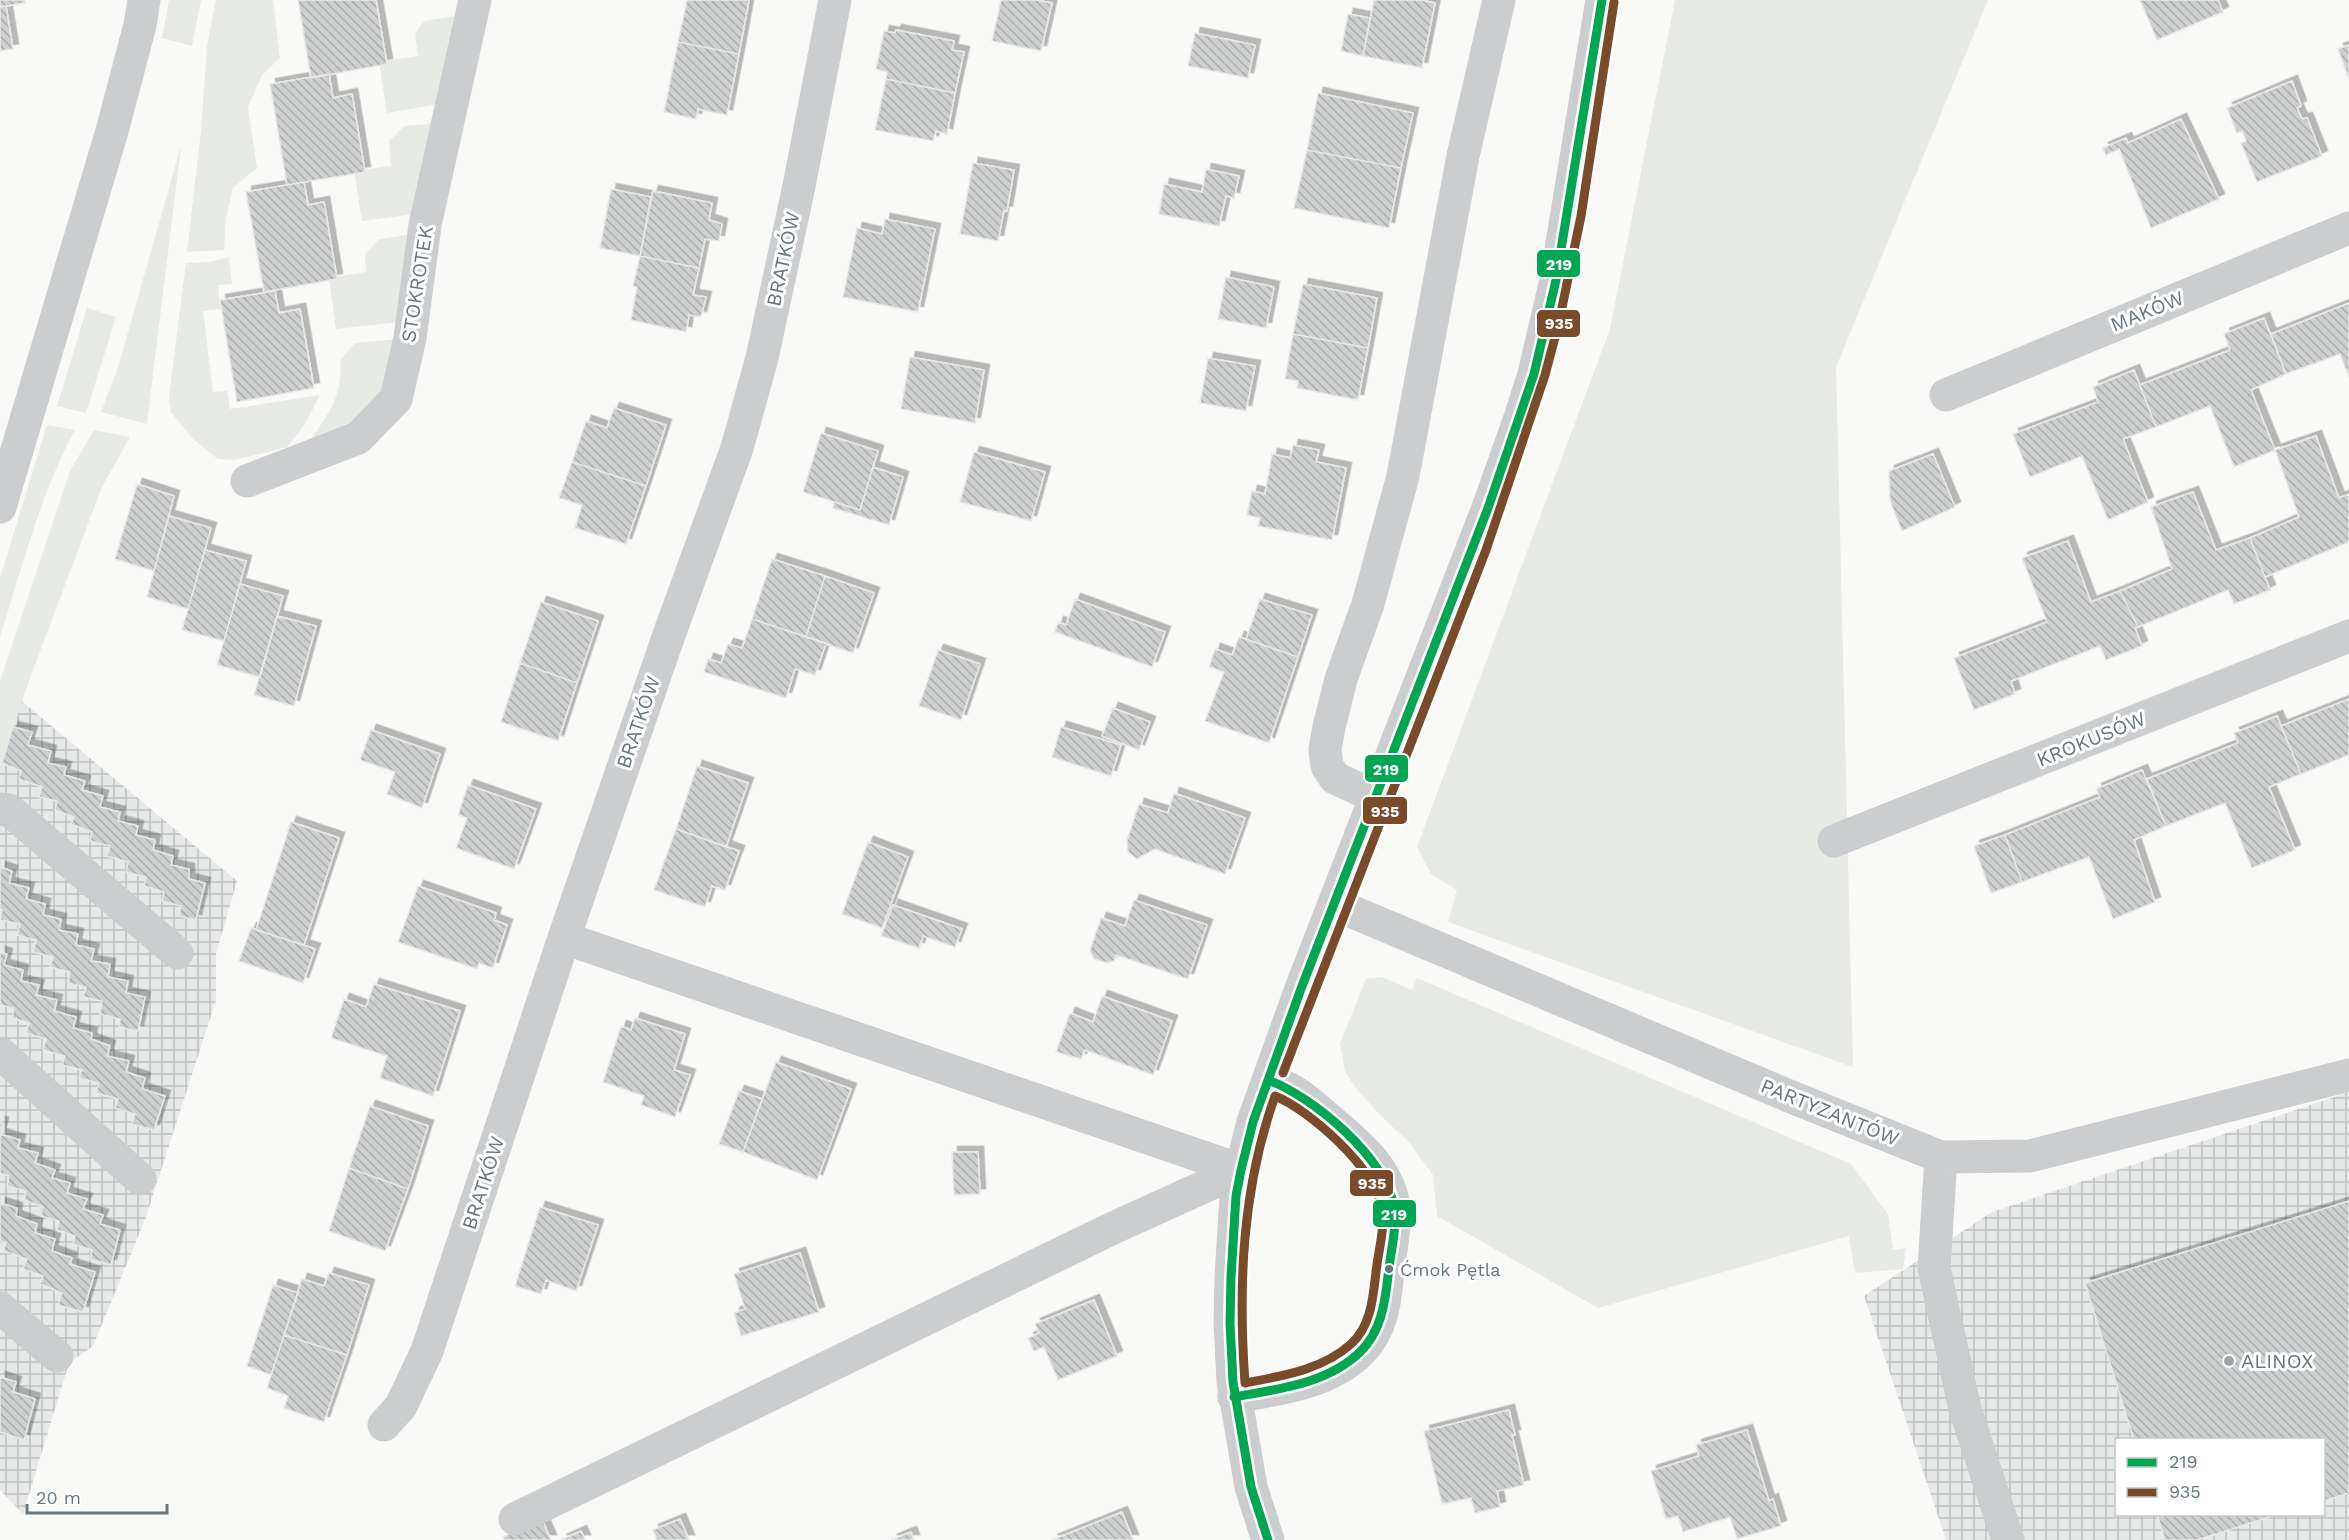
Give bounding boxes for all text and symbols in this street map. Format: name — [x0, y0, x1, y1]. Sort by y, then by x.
street label: BRATKÓW — [761, 209, 805, 309]
street label: STOKROTEK — [396, 224, 438, 344]
line badge: 219 — [1536, 249, 1581, 278]
text: 219 — [1546, 255, 1572, 274]
street label: MAKÓW — [2107, 285, 2187, 337]
line badge: 935 — [1536, 309, 1581, 338]
text: 935 — [1545, 314, 1573, 333]
street label: BRATKÓW — [611, 673, 665, 771]
street label: KROKUSÓW — [2033, 706, 2149, 772]
line badge: 219 — [1364, 754, 1409, 783]
text: 219 — [1373, 760, 1399, 779]
line badge: 935 — [1362, 796, 1408, 825]
text: 935 — [1371, 802, 1399, 821]
street label: PARTYZANTÓW — [1757, 1073, 1903, 1151]
street label: BRATKÓW — [457, 1133, 509, 1233]
line badge: 935 — [1349, 1169, 1394, 1197]
text: 935 — [1358, 1174, 1386, 1193]
line badge: 219 — [1372, 1199, 1417, 1228]
text: 219 — [1381, 1205, 1407, 1224]
place label: Ćmok Pętla — [1400, 1259, 1500, 1280]
marker: Ćmok Pętla — [1383, 1263, 1395, 1275]
place label: ALINOX — [2241, 1349, 2313, 1373]
marker: ALINOX — [2222, 1354, 2236, 1368]
legend — [2115, 1438, 2325, 1516]
text: 219 — [2169, 1451, 2198, 1472]
scale bar — [27, 1477, 166, 1515]
text: 935 — [2169, 1481, 2201, 1502]
text: 20 m — [36, 1487, 81, 1508]

